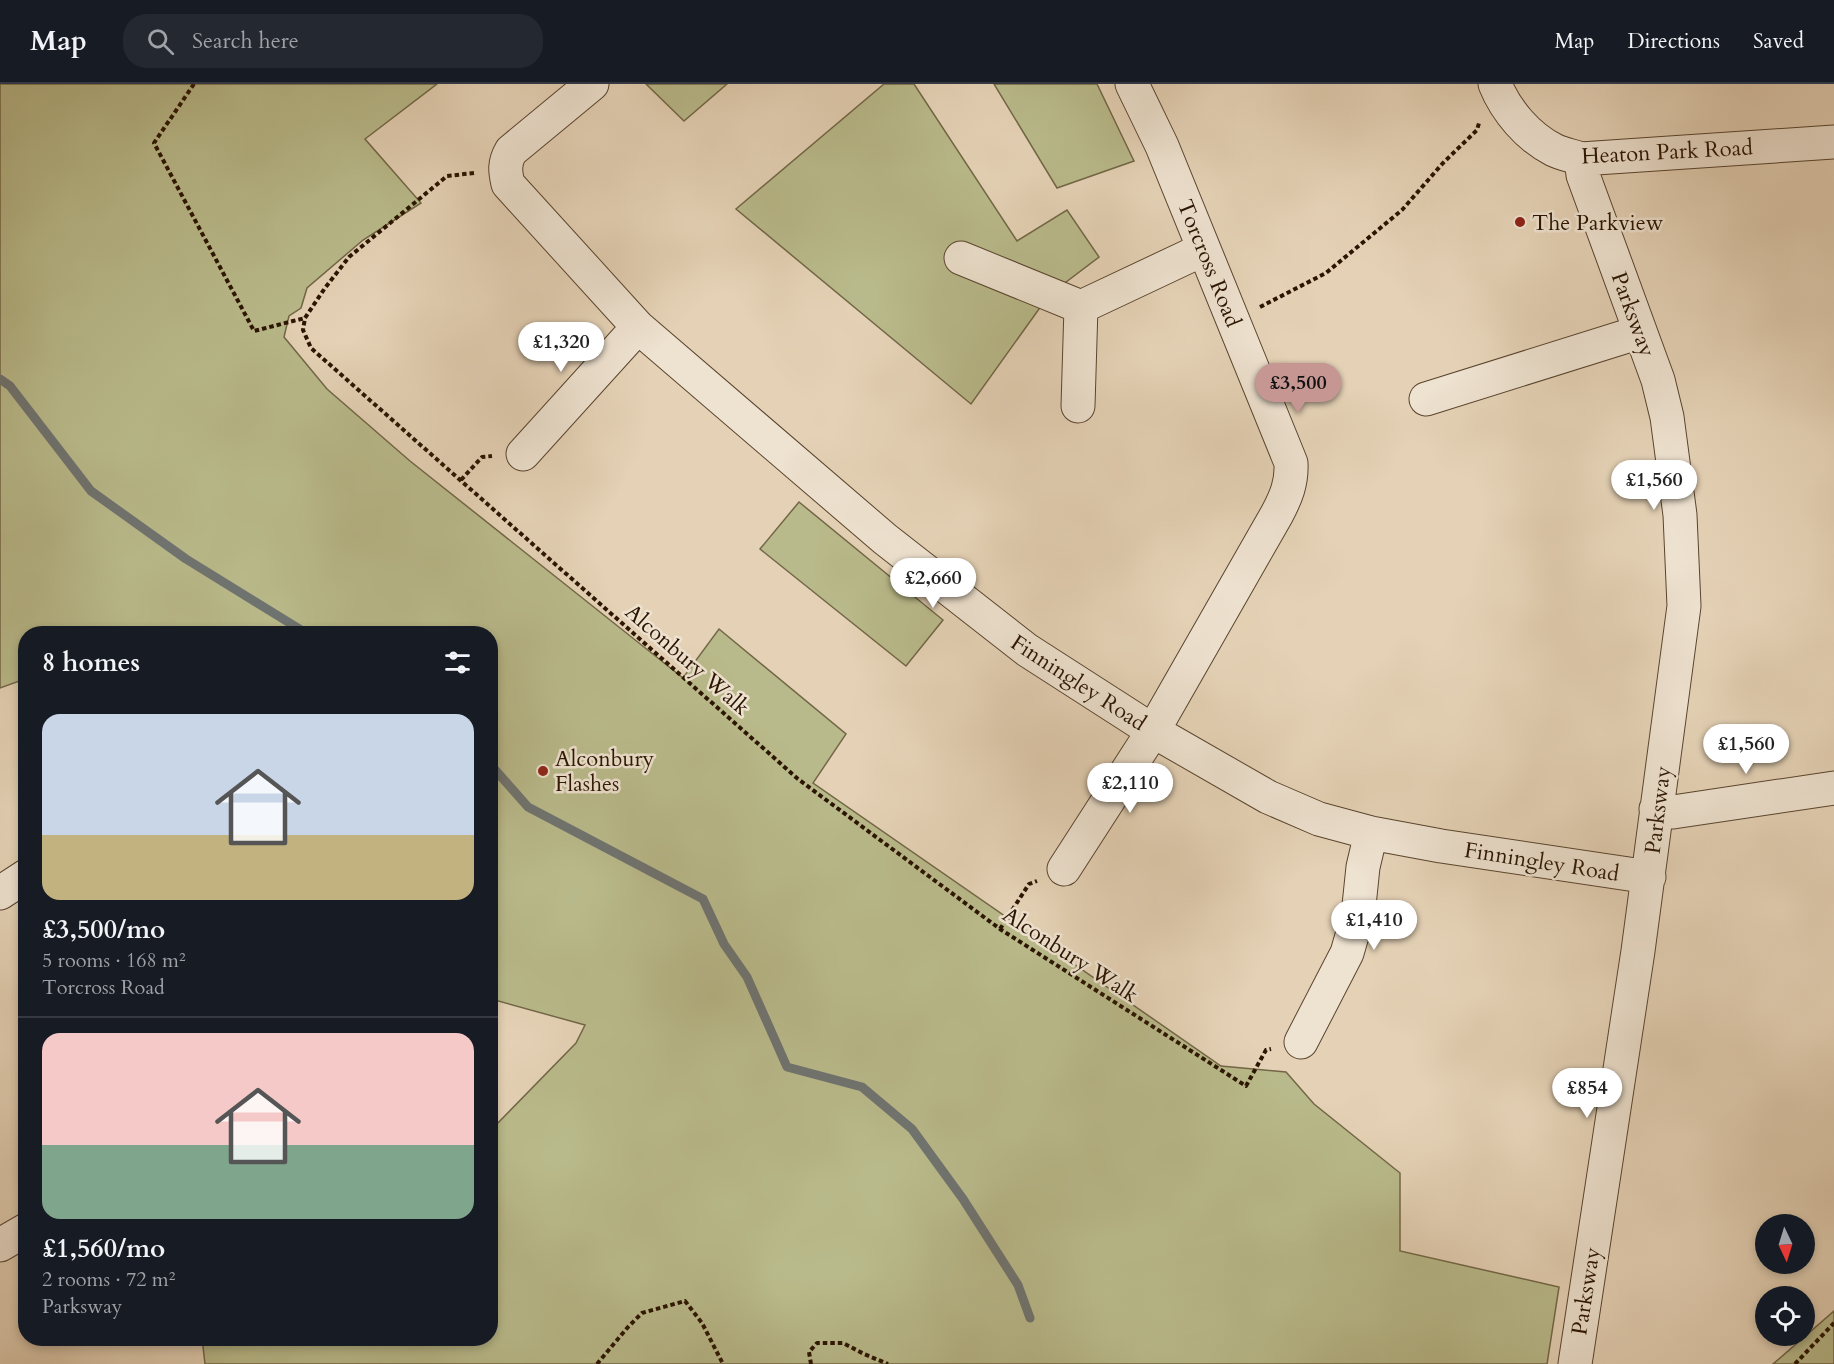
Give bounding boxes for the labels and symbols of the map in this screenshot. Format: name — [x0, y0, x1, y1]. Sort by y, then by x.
street label: Heaton Park Road — [1581, 133, 1754, 171]
street label: Torcross Road — [1170, 195, 1248, 332]
place label: The Parkview — [1532, 208, 1664, 238]
marker: The Parkview — [1513, 215, 1527, 229]
street label: Parksway — [1604, 268, 1662, 361]
pin: £1,320 — [512, 322, 610, 373]
pin: £3,500 — [1249, 363, 1347, 414]
pin: £1,560 — [1605, 460, 1703, 511]
pin: £2,660 — [884, 558, 982, 609]
street label: Alconbury Walk — [619, 597, 756, 722]
street label: Finningley Road — [1005, 628, 1152, 738]
pin: £1,560 — [1697, 724, 1795, 775]
place label: Alconbury Flashes — [555, 744, 655, 799]
pin: £2,110 — [1081, 763, 1179, 814]
marker: Alconbury Flashes — [536, 764, 550, 778]
street label: Parksway — [1638, 764, 1678, 856]
street label: Finningley Road — [1462, 835, 1622, 889]
street label: Alconbury Walk — [997, 900, 1144, 1010]
pin: £1,410 — [1325, 900, 1423, 951]
pin: £854 — [1551, 1068, 1623, 1119]
north arrow — [1755, 1214, 1815, 1274]
street label: Parksway — [1564, 1245, 1608, 1337]

